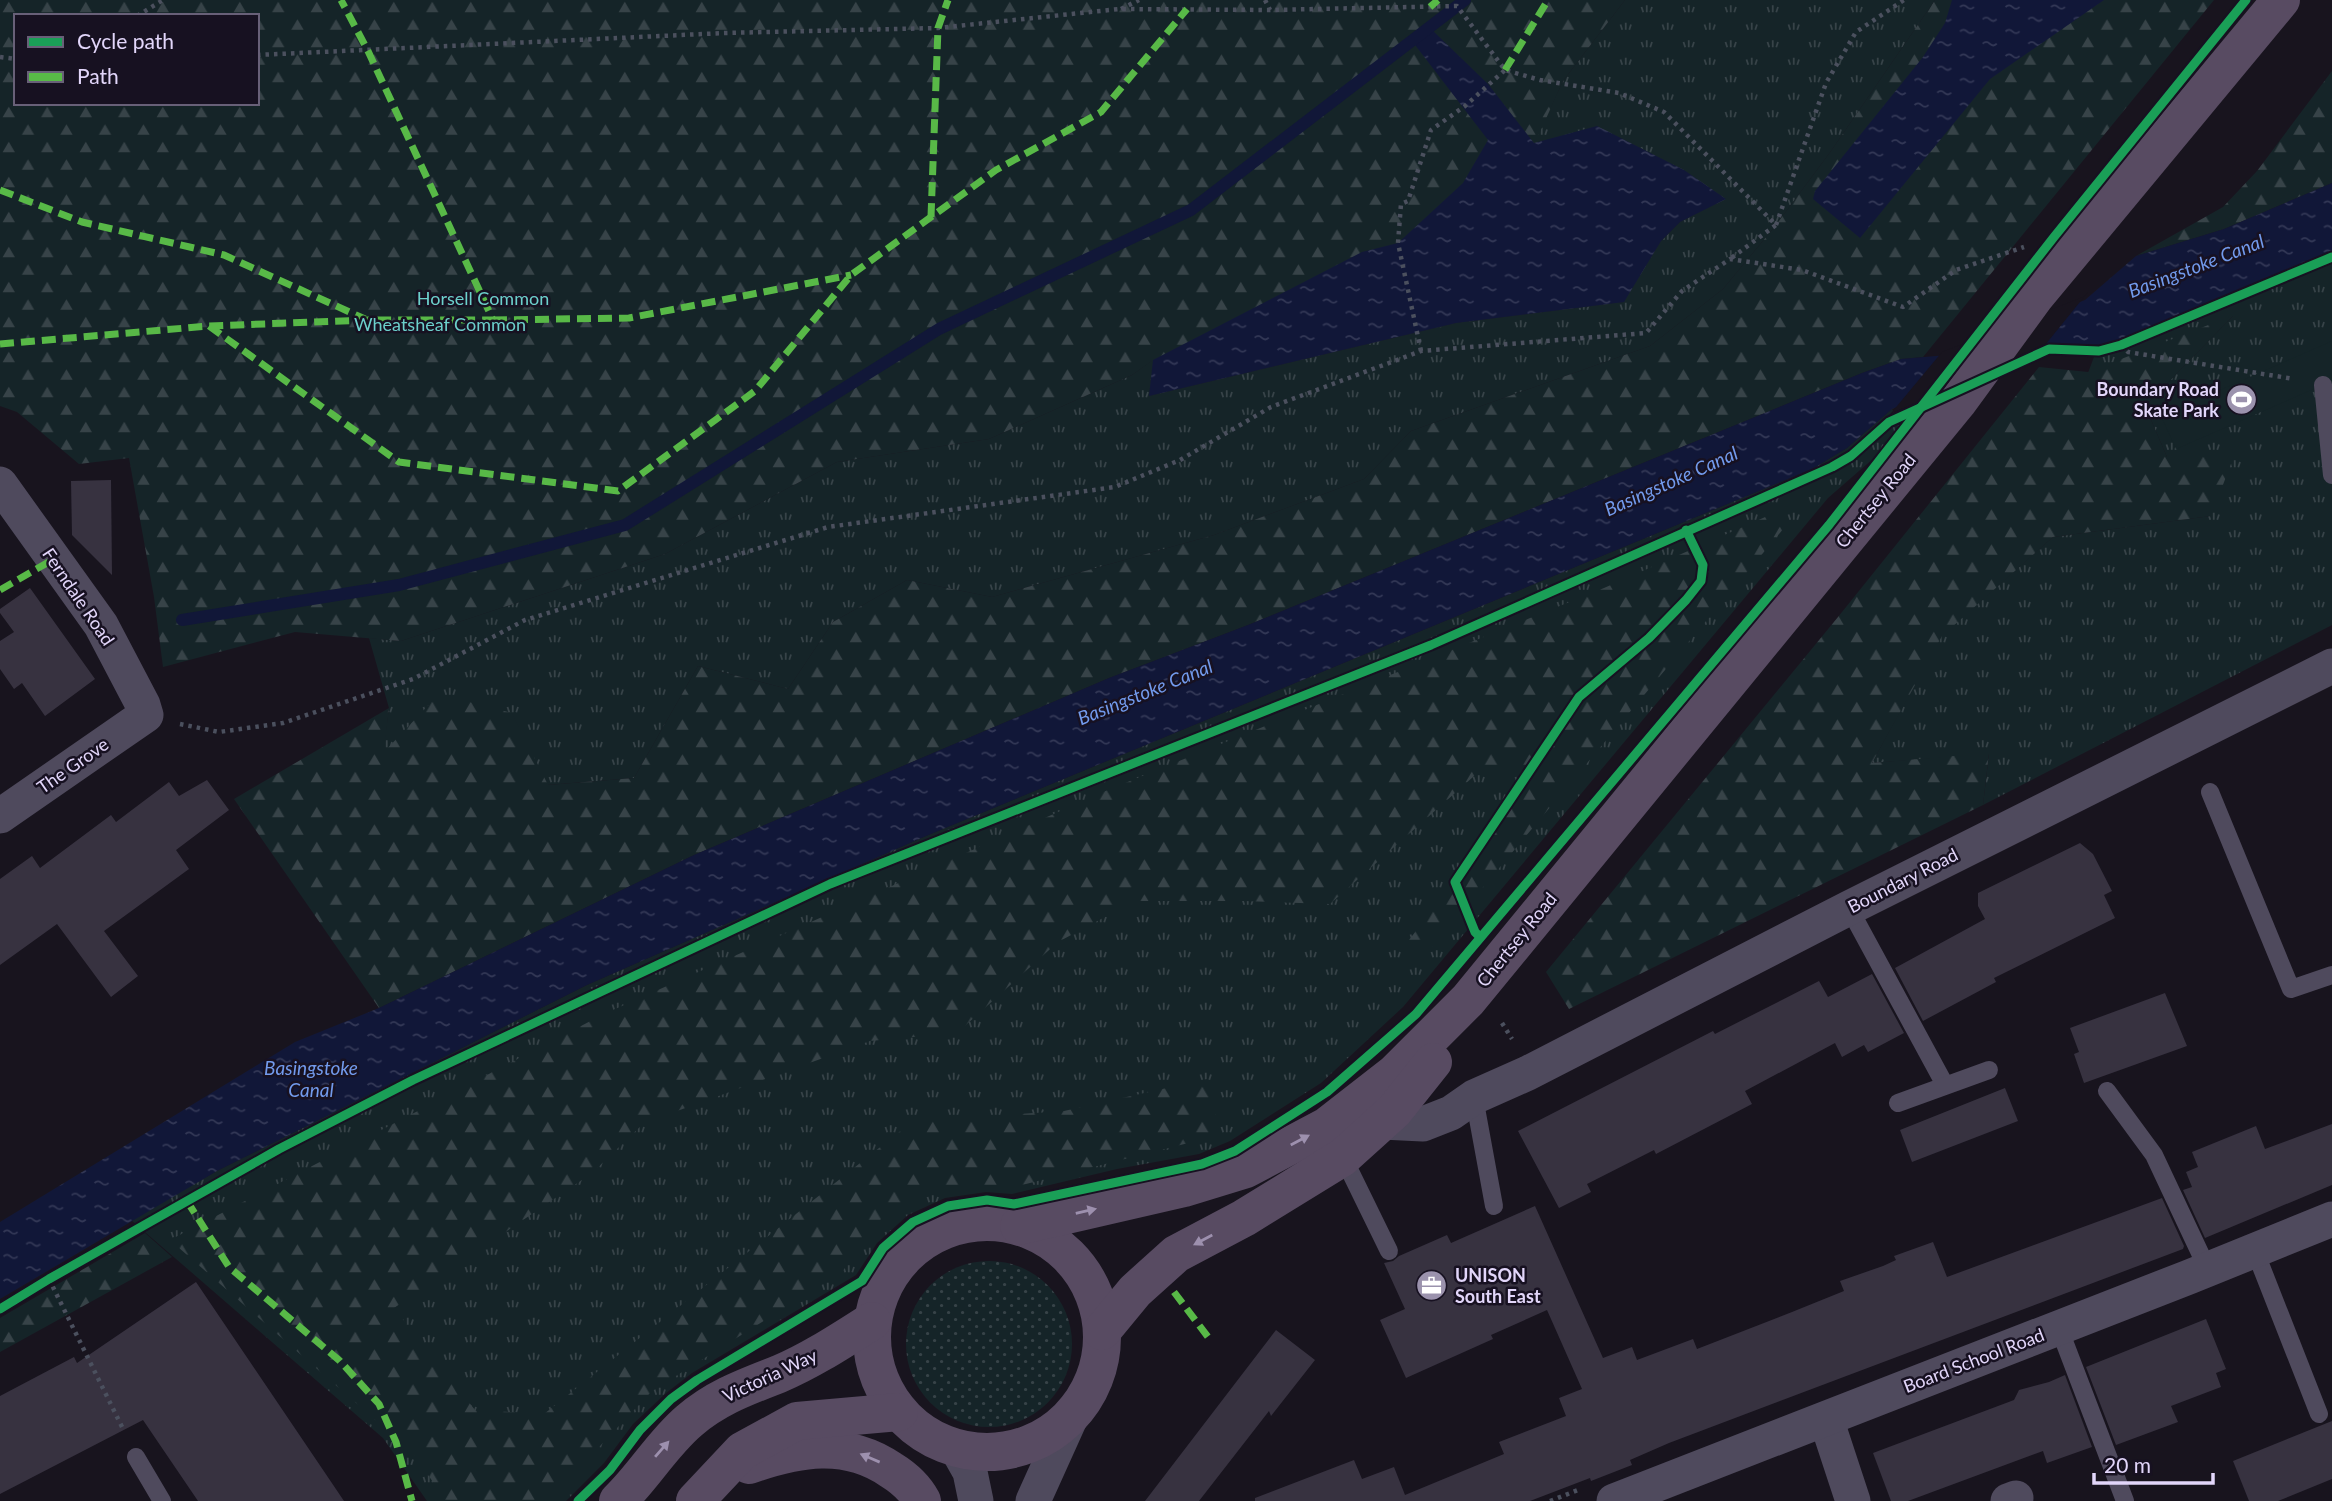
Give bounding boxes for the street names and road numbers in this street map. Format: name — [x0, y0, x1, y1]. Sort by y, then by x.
street label: Chertsey Road — [1830, 449, 1920, 552]
street label: Ferndale Road — [38, 544, 119, 649]
street label: The Grove — [32, 733, 112, 798]
street label: Boundary Road — [1844, 843, 1961, 917]
street label: Chertsey Road — [1471, 888, 1561, 991]
street label: Board School Road — [1900, 1323, 2047, 1397]
street label: Victoria Way — [719, 1343, 821, 1407]

